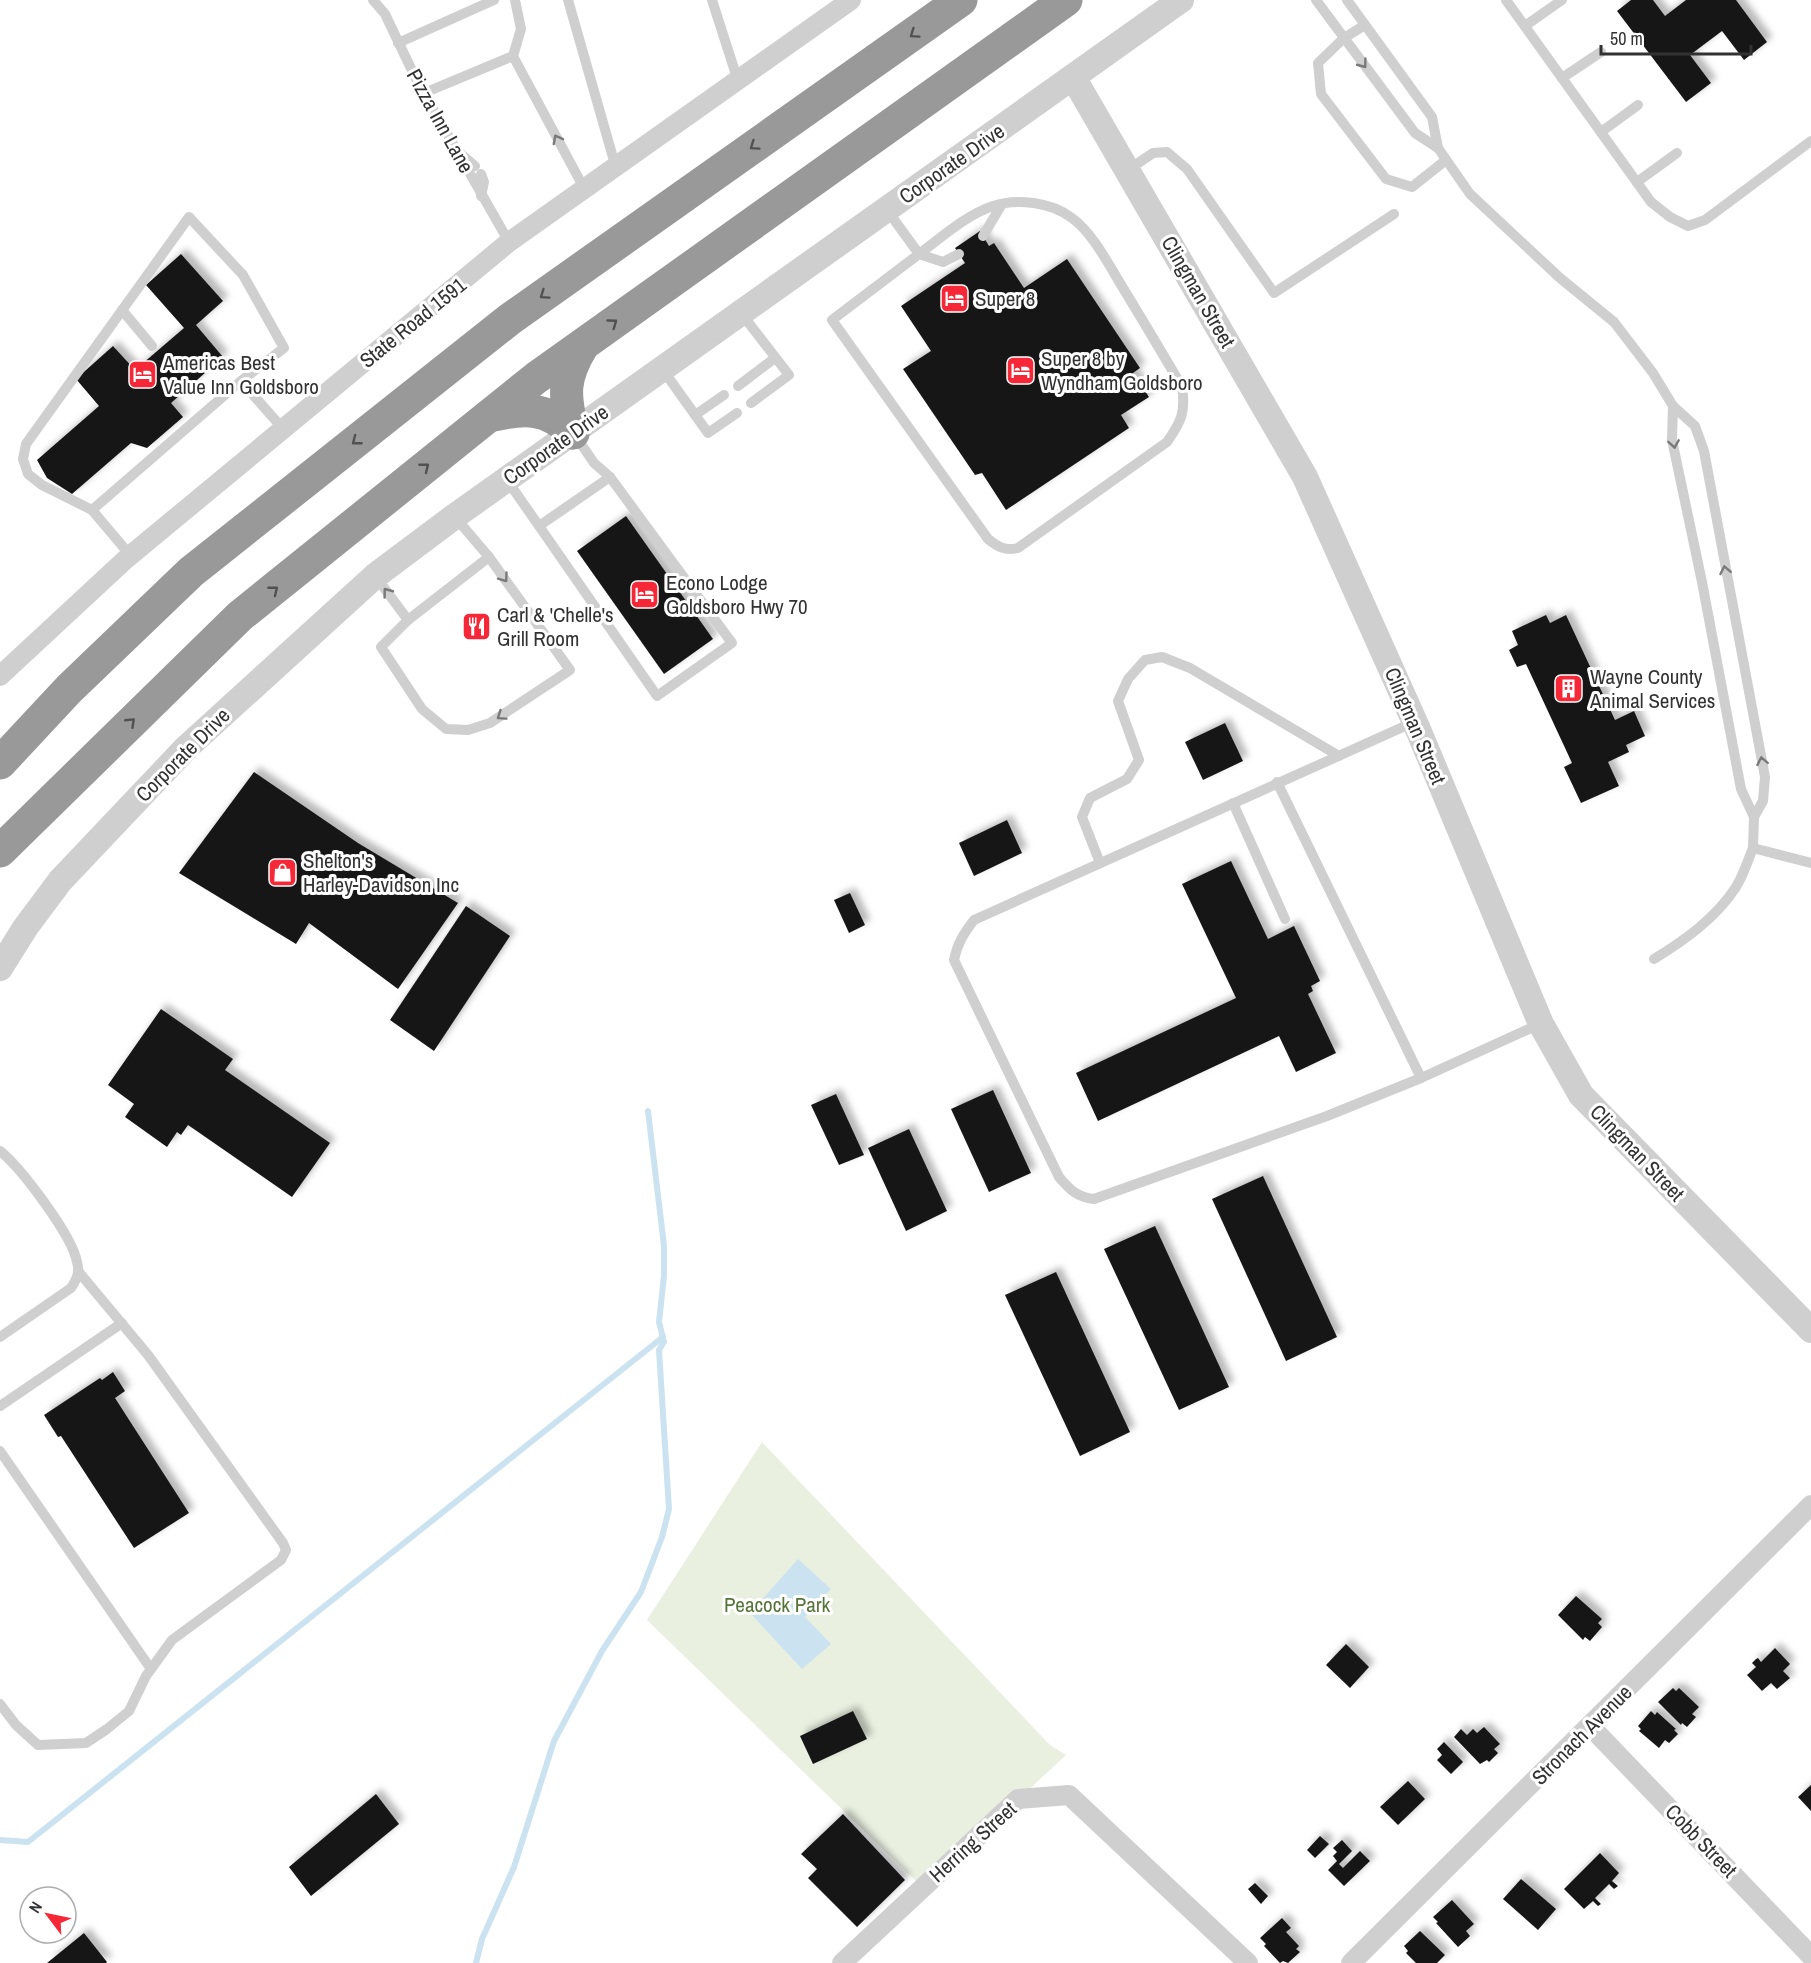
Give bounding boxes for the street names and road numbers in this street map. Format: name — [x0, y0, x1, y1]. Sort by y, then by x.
street label: Pizza Inn Lane — [400, 63, 481, 178]
street label: Corporate Drive — [893, 117, 1010, 211]
street label: Clingman Street — [1155, 231, 1242, 353]
street label: State Road 1591 — [353, 270, 472, 375]
street label: Corporate Drive — [497, 398, 614, 492]
street label: Clingman Street — [1378, 663, 1453, 789]
street label: Corporate Drive — [129, 701, 236, 808]
street label: Clingman Street — [1584, 1098, 1691, 1208]
street label: Stronach Avenue — [1525, 1678, 1638, 1791]
street label: Herring Street — [923, 1795, 1023, 1889]
street label: Cobb Street — [1659, 1798, 1744, 1884]

